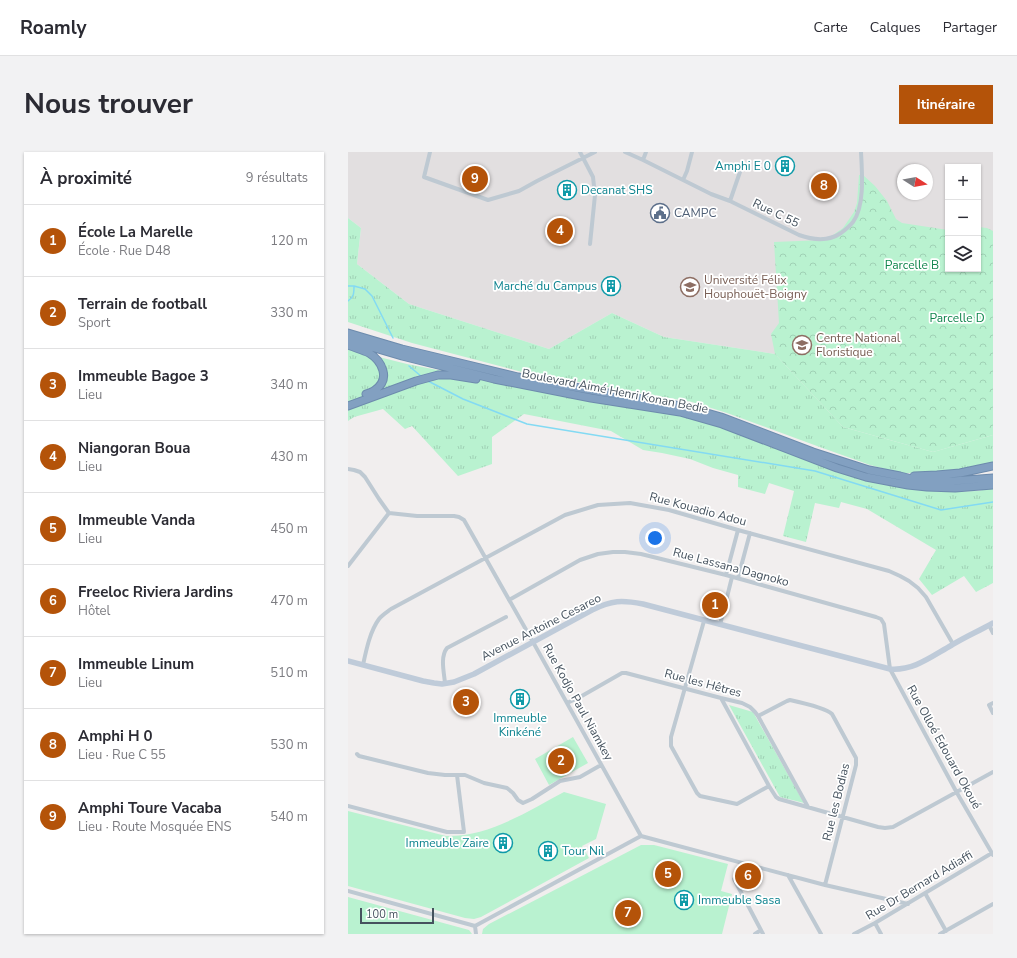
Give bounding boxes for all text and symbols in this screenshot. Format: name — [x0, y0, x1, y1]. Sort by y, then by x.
text: Roamly — [20, 15, 87, 41]
text: Carte — [814, 18, 848, 37]
text: Calques — [870, 18, 921, 37]
text: Partager — [943, 18, 997, 37]
text: Nous trouver — [24, 85, 193, 123]
button: Itinéraire — [899, 85, 993, 124]
building icon: Amphi E 0 — [774, 155, 796, 177]
place label: Amphi E 0 — [715, 158, 771, 174]
pin: 9 — [462, 164, 488, 194]
north arrow — [897, 164, 933, 200]
map controls — [945, 164, 981, 272]
button: + — [945, 164, 981, 200]
text: À proximité — [40, 167, 132, 190]
text: 9 résultats — [246, 169, 308, 187]
pin: 8 — [811, 171, 837, 201]
building icon: Decanat SHS — [556, 179, 578, 201]
place label: Decanat SHS — [581, 182, 653, 198]
street label: Rue C 55 — [750, 195, 802, 231]
button: − — [945, 200, 981, 236]
public building icon: CAMPC — [649, 202, 671, 224]
place label: CAMPC — [674, 205, 716, 221]
pin: 4 — [547, 216, 573, 246]
text: École La Marelle — [78, 222, 193, 242]
text: 1 — [49, 232, 57, 250]
text: 120 m — [270, 232, 308, 250]
button: layers — [945, 236, 981, 272]
text: École · Rue D48 — [78, 242, 170, 260]
park label: Parcelle B — [885, 257, 939, 273]
place label: Université Félix Houphouët-Boigny — [704, 272, 808, 302]
building icon: Marché du Campus — [600, 275, 622, 297]
school or university icon: Université Félix Houphouët-Boigny — [679, 276, 701, 298]
place label: Marché du Campus — [493, 278, 597, 294]
text: Terrain de football — [78, 294, 207, 314]
text: 2 — [49, 304, 57, 322]
text: 330 m — [270, 304, 308, 322]
park label: Parcelle D — [929, 310, 985, 326]
text: Sport — [78, 314, 110, 332]
place label: Centre National Floristique — [816, 330, 901, 360]
school or university icon: Centre National Floristique — [791, 334, 813, 356]
street label: Boulevard Aimé Henri Konan Bedie — [520, 365, 710, 417]
text: Immeuble Bagoe 3 — [78, 366, 209, 386]
text: 3 — [49, 376, 57, 394]
text: 340 m — [270, 376, 308, 394]
text: Lieu — [78, 386, 102, 404]
text: Niangoran Boua — [78, 438, 190, 458]
text: 4 — [49, 448, 57, 466]
text: 430 m — [270, 448, 308, 466]
text: Lieu — [78, 458, 102, 476]
street label: Rue Kouadio Adou — [648, 488, 748, 530]
text: Immeuble Vanda — [78, 510, 195, 530]
text: 5 — [49, 520, 57, 538]
text: 450 m — [270, 520, 308, 538]
your location — [645, 528, 665, 548]
text: Lieu — [78, 530, 102, 548]
street label: Rue Lassana Dagnoko — [671, 544, 791, 590]
text: Freeloc Riviera Jardins — [78, 582, 233, 602]
street label: Avenue Antoine Cesareo — [478, 590, 604, 664]
pin: 1 — [702, 590, 728, 620]
text: 6 — [49, 592, 57, 610]
text: 470 m — [270, 592, 308, 610]
text: Hôtel — [78, 602, 110, 620]
street label: Rue Kodjo Paul Niamkey — [539, 641, 617, 764]
text: Immeuble Linum — [78, 654, 194, 674]
text: 7 — [49, 664, 57, 682]
text: 510 m — [270, 664, 308, 682]
street label: Rue les Hêtres — [663, 665, 743, 701]
text: Lieu — [78, 674, 102, 692]
street label: Rue Olloé Edouard Okoué — [903, 682, 985, 812]
pin: 3 — [453, 687, 479, 717]
building icon: Immeuble Kinkéné — [509, 688, 531, 710]
place label: Immeuble Kinkéné — [493, 710, 547, 740]
text: Amphi H 0 — [78, 726, 153, 746]
text: 8 — [49, 736, 57, 754]
text: 530 m — [270, 736, 308, 754]
text: Lieu · Rue C 55 — [78, 746, 166, 764]
pin: 2 — [548, 746, 574, 776]
street label: Rue les Bodias — [819, 761, 853, 843]
text: Amphi Toure Vacaba — [78, 798, 222, 818]
text: 9 — [49, 808, 57, 826]
text: 540 m — [270, 808, 308, 826]
text: Lieu · Route Mosquée ENS — [78, 818, 232, 836]
building icon: Immeuble Zaire — [492, 832, 514, 854]
place label: Immeuble Zaire — [406, 835, 489, 851]
building icon: Tour Nil — [537, 840, 559, 862]
place label: Tour Nil — [562, 843, 605, 859]
street label: Rue Dr Bernard Adiaffi — [863, 847, 975, 923]
pin: 5 — [655, 859, 681, 889]
pin: 6 — [735, 861, 761, 891]
building icon: Immeuble Sasa — [673, 889, 695, 911]
place label: Immeuble Sasa — [698, 892, 781, 908]
pin: 7 — [615, 898, 641, 928]
scale bar — [360, 906, 434, 925]
text: 100 m — [366, 907, 398, 922]

